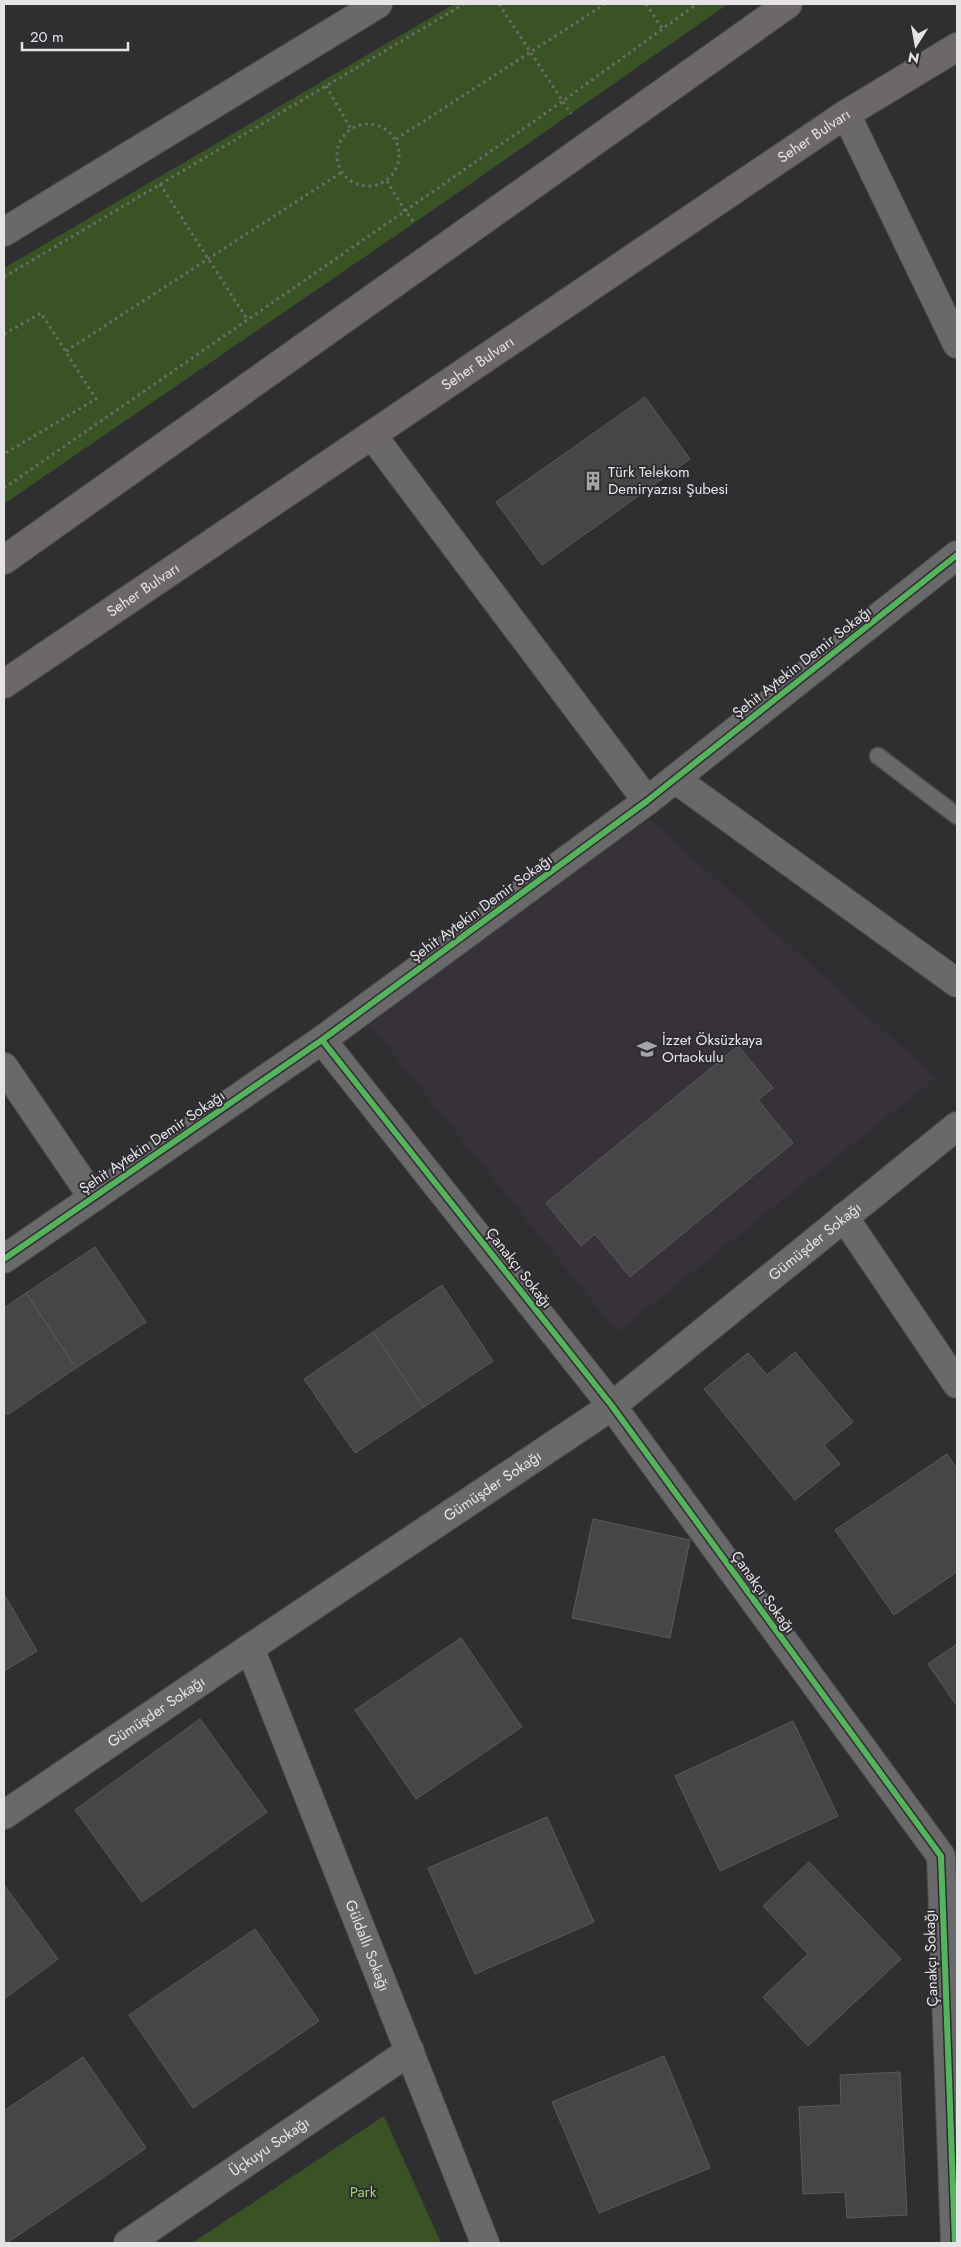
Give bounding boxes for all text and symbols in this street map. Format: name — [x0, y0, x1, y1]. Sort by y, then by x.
scale bar — [22, 20, 129, 52]
north arrow — [891, 20, 941, 70]
text: 20 m — [30, 26, 64, 48]
text: N — [906, 47, 921, 69]
street label: Seher Bulvarı — [773, 103, 854, 168]
street label: Seher Bulvarı — [437, 331, 519, 396]
place label: Türk Telekom Demiryazısı Şubesi — [608, 461, 729, 500]
building icon: Türk Telekom Demiryazısı Şubesi — [582, 470, 604, 492]
street label: Seher Bulvarı — [102, 557, 184, 622]
street label: Şehit Aytekin Demir Sokağı — [728, 601, 876, 723]
street label: Şehit Aytekin Demir Sokağı — [405, 849, 557, 967]
place label: İzzet Öksüzkaya Ortaokulu — [662, 1029, 762, 1068]
school or university icon: İzzet Öksüzkaya Ortaokulu — [636, 1038, 658, 1060]
street label: Şehit Aytekin Demir Sokağı — [75, 1085, 229, 1199]
street label: Gümüşder Sokağı — [764, 1197, 866, 1286]
street label: Çanakçı Sokağı — [480, 1223, 558, 1313]
street label: Gümüşder Sokağı — [439, 1445, 546, 1527]
street label: Çanakçı Sokağı — [726, 1546, 800, 1638]
street label: Gümüşder Sokağı — [103, 1671, 210, 1753]
street label: Güldallı Sokağı — [340, 1897, 396, 1995]
street label: Çanakçı Sokağı — [918, 1909, 944, 2007]
street label: Üçkuyu Sokağı — [225, 2112, 314, 2182]
park label: Park — [350, 2181, 377, 2203]

